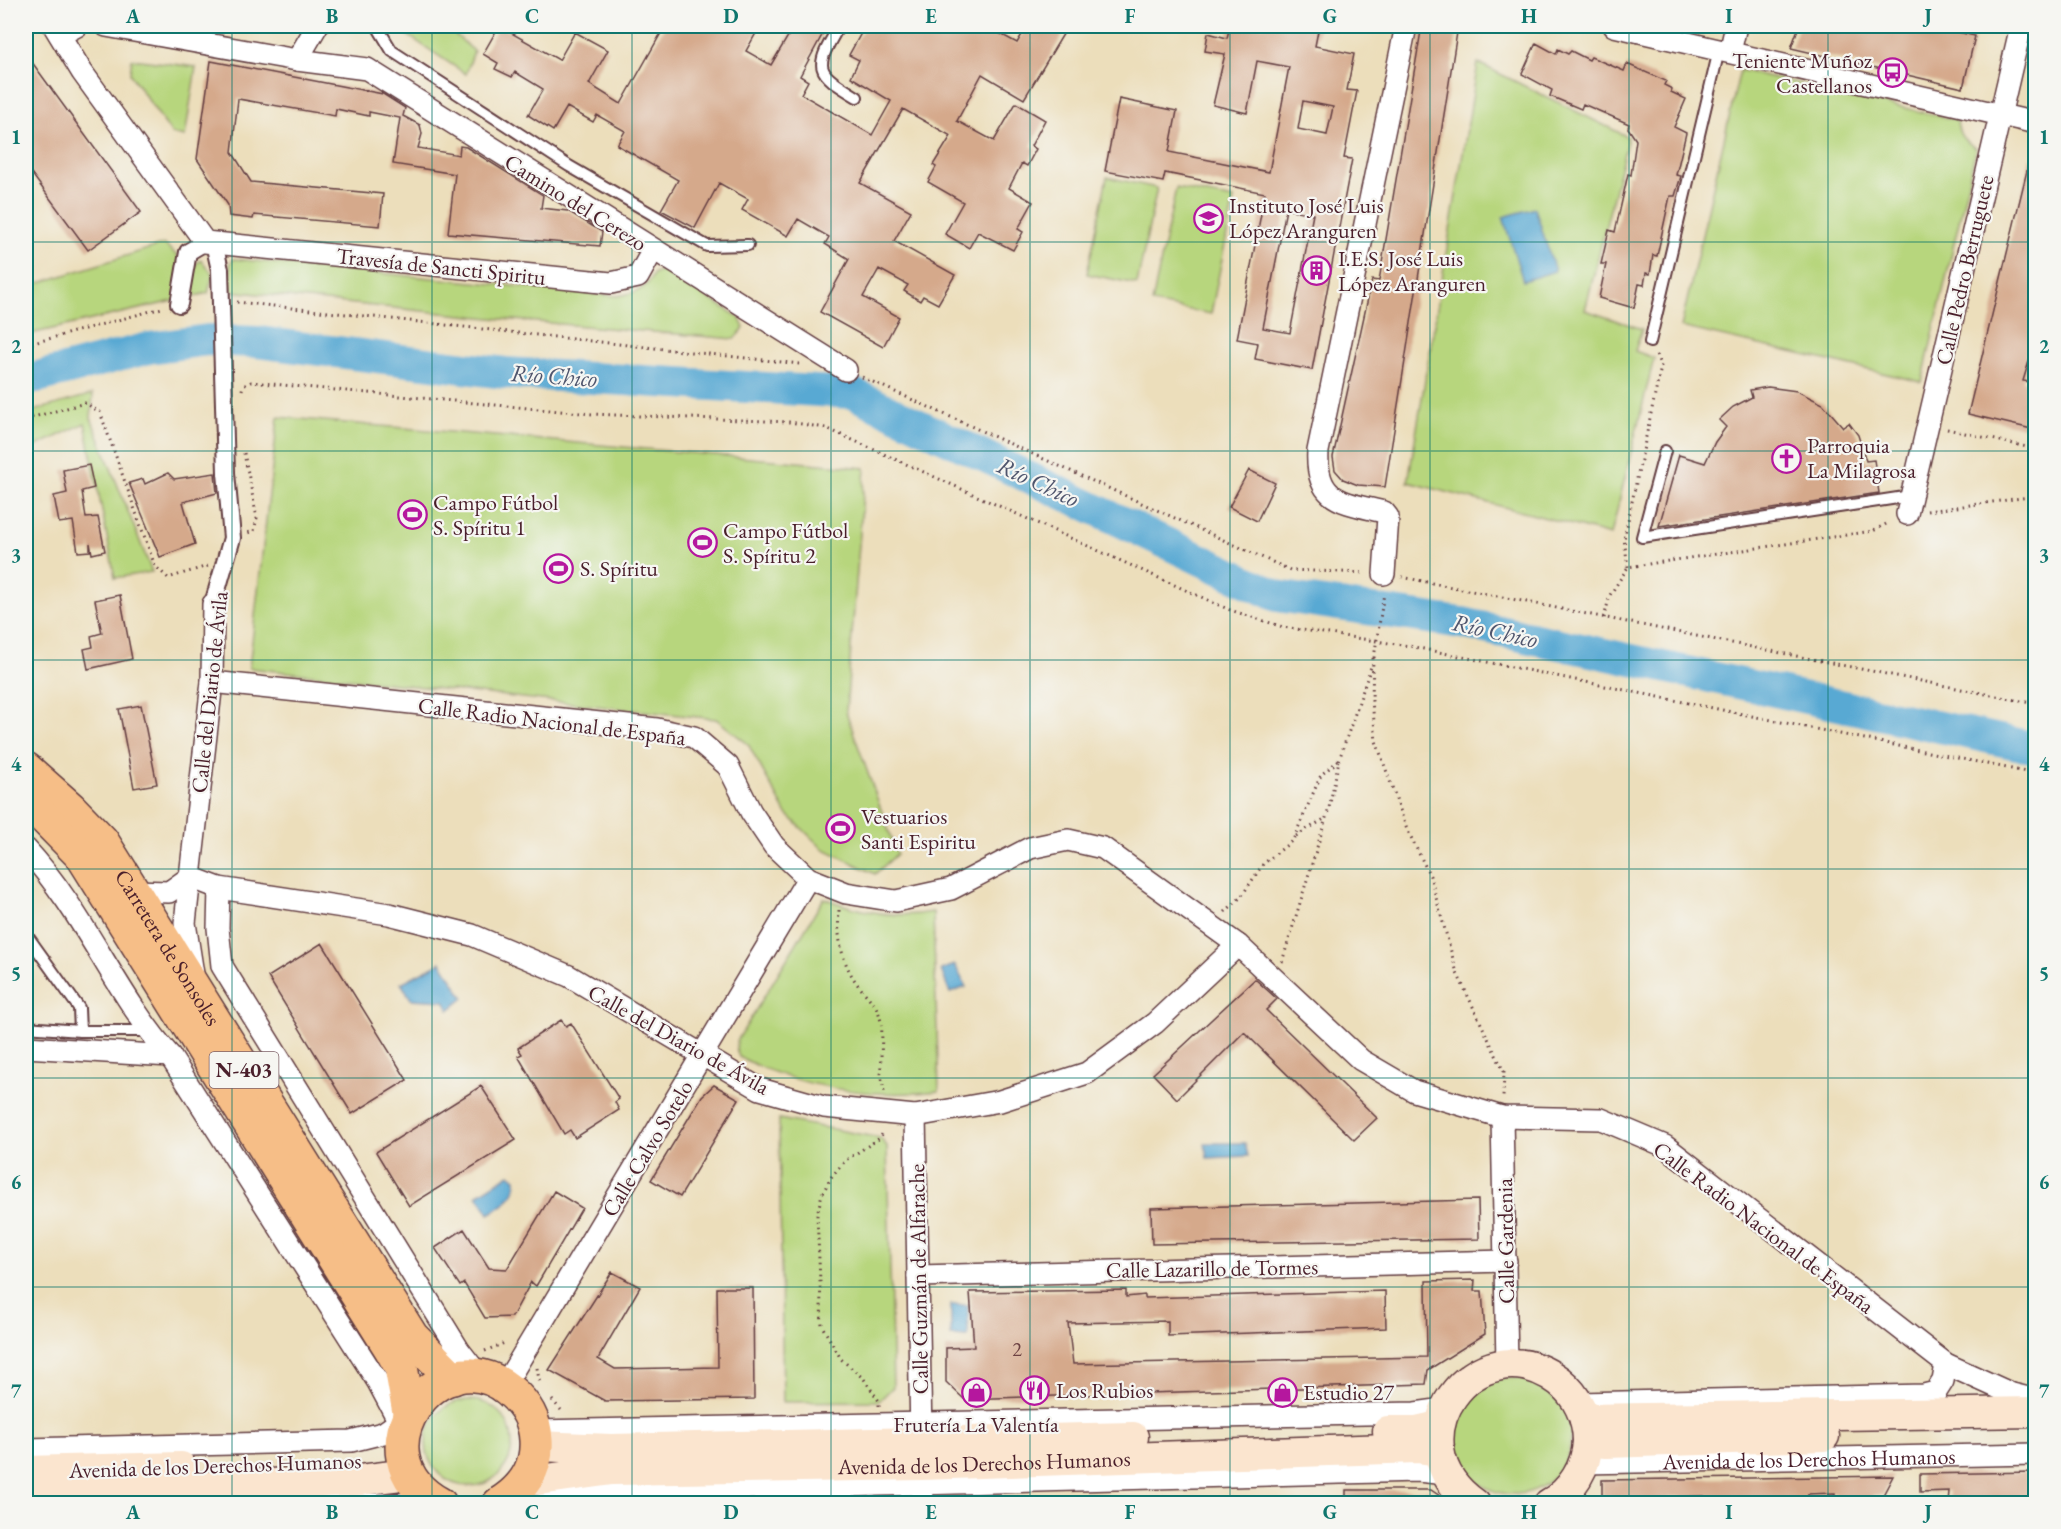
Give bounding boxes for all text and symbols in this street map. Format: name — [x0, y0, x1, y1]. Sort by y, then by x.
text: A — [125, 3, 141, 29]
text: B — [326, 3, 338, 29]
text: C — [525, 3, 539, 29]
text: D — [723, 3, 739, 29]
text: E — [925, 3, 937, 29]
text: F — [1125, 3, 1136, 29]
text: G — [1323, 3, 1337, 29]
text: H — [1521, 3, 1537, 29]
text: I — [1725, 3, 1733, 29]
text: J — [1922, 3, 1932, 29]
place label: Teniente Muñoz Castellanos — [1732, 46, 1873, 100]
bus stop icon: Teniente Muñoz Castellanos — [1877, 57, 1909, 89]
text: 1 — [11, 124, 21, 150]
text: 1 — [2039, 124, 2049, 150]
street label: Camino del Cerezo — [499, 147, 652, 258]
street label: Calle Pedro Berruguete — [1929, 172, 2001, 368]
place label: Instituto José Luis López Aranguren — [1229, 191, 1384, 245]
school or university icon: Instituto José Luis López Aranguren — [1192, 202, 1224, 234]
street label: Travesía de Sancti Spiritu — [335, 241, 547, 292]
place label: I.E.S. José Luis López Aranguren — [1338, 244, 1486, 298]
building icon: I.E.S. José Luis López Aranguren — [1301, 255, 1333, 287]
text: 2 — [11, 333, 22, 359]
text: 2 — [2039, 333, 2050, 359]
water label: Río Chico — [510, 357, 598, 394]
place label: Parroquia La Milagrosa — [1807, 431, 1916, 485]
church icon: Parroquia La Milagrosa — [1770, 442, 1802, 474]
water label: Río Chico — [992, 449, 1084, 514]
place label: Campo Fútbol S. Spíritu 1 — [433, 488, 558, 542]
sports icon: Campo Fútbol S. Spíritu 1 — [396, 499, 428, 531]
place label: Campo Fútbol S. Spíritu 2 — [723, 516, 848, 570]
sports icon: Campo Fútbol S. Spíritu 2 — [686, 527, 718, 559]
text: 3 — [11, 542, 21, 568]
text: 3 — [2039, 542, 2049, 568]
sports icon: S. Spíritu — [543, 552, 575, 584]
place label: S. Spíritu — [580, 554, 658, 583]
street label: Calle del Diario de Ávila — [184, 589, 235, 795]
water label: Río Chico — [1449, 606, 1541, 655]
street label: Calle Radio Nacional de España — [416, 691, 688, 752]
text: 4 — [11, 751, 22, 777]
text: 4 — [2039, 751, 2050, 777]
place label: Vestuarios Santi Espiritu — [861, 802, 976, 856]
sports icon: Vestuarios Santi Espiritu — [824, 813, 856, 845]
street label: Carretera de Sonsoles — [108, 864, 228, 1031]
text: 5 — [11, 960, 21, 986]
text: 5 — [2039, 960, 2049, 986]
street label: Calle del Diario de Ávila — [583, 978, 775, 1101]
road number: N-403 — [210, 1052, 278, 1088]
street label: Calle Calvo Sotelo — [595, 1074, 700, 1222]
street label: Calle Radio Nacional de España — [1647, 1135, 1880, 1320]
street label: Calle Guzmán de Alfarache — [902, 1163, 935, 1395]
text: 6 — [11, 1169, 22, 1195]
text: 6 — [2039, 1169, 2050, 1195]
street label: Calle Gardenia — [1490, 1178, 1521, 1304]
street label: Calle Lazarillo de Tormes — [1106, 1252, 1318, 1285]
house number: 2 — [1012, 1336, 1022, 1362]
restaurant icon: Los Rubios — [1019, 1374, 1051, 1406]
shop icon: Frutería La Valentía — [960, 1376, 992, 1408]
place label: Los Rubios — [1056, 1376, 1153, 1405]
shop icon: Estudio 27 — [1266, 1376, 1298, 1408]
text: 7 — [11, 1378, 22, 1404]
place label: Estudio 27 — [1303, 1378, 1394, 1407]
text: 7 — [2039, 1378, 2050, 1404]
place label: Frutería La Valentía — [893, 1410, 1059, 1439]
street label: Avenida de los Derechos Humanos — [1661, 1442, 1956, 1476]
street label: Avenida de los Derechos Humanos — [836, 1444, 1131, 1481]
street label: Avenida de los Derechos Humanos — [67, 1446, 362, 1485]
text: A — [125, 1499, 141, 1525]
text: B — [326, 1499, 338, 1525]
text: C — [525, 1499, 539, 1525]
text: D — [723, 1499, 739, 1525]
text: E — [925, 1499, 937, 1525]
text: F — [1125, 1499, 1136, 1525]
text: G — [1323, 1499, 1337, 1525]
text: H — [1521, 1499, 1537, 1525]
text: I — [1725, 1499, 1733, 1525]
text: J — [1922, 1499, 1932, 1525]

